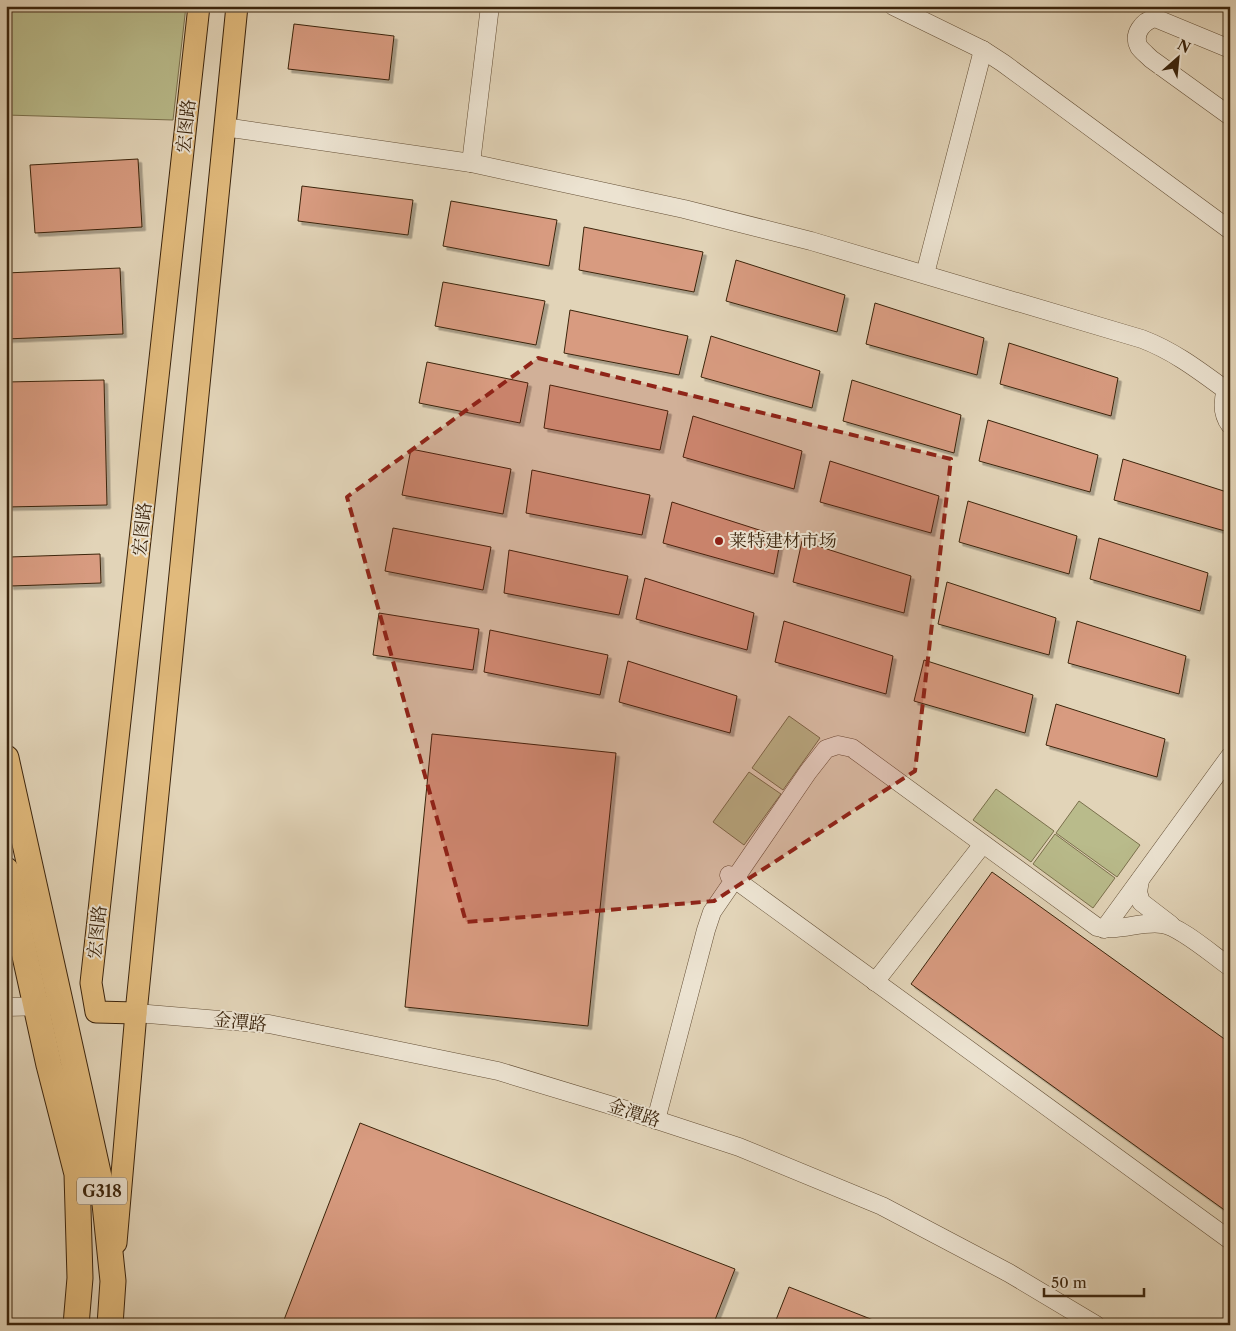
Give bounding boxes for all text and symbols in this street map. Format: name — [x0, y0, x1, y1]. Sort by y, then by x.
north arrow — [1154, 32, 1204, 82]
text: N — [1174, 36, 1193, 57]
street label: 宏图路 — [172, 98, 200, 154]
street label: 宏图路 — [128, 501, 156, 557]
place label: 莱特建材市场 — [729, 530, 837, 552]
marker: 莱特建材市场 — [713, 535, 725, 547]
street label: 宏图路 — [83, 904, 111, 960]
street label: 金潭路 — [212, 1008, 268, 1036]
street label: 金潭路 — [605, 1094, 663, 1132]
road number: G318 — [77, 1178, 127, 1204]
scale bar — [1044, 1266, 1144, 1298]
text: 50 m — [1051, 1273, 1087, 1292]

